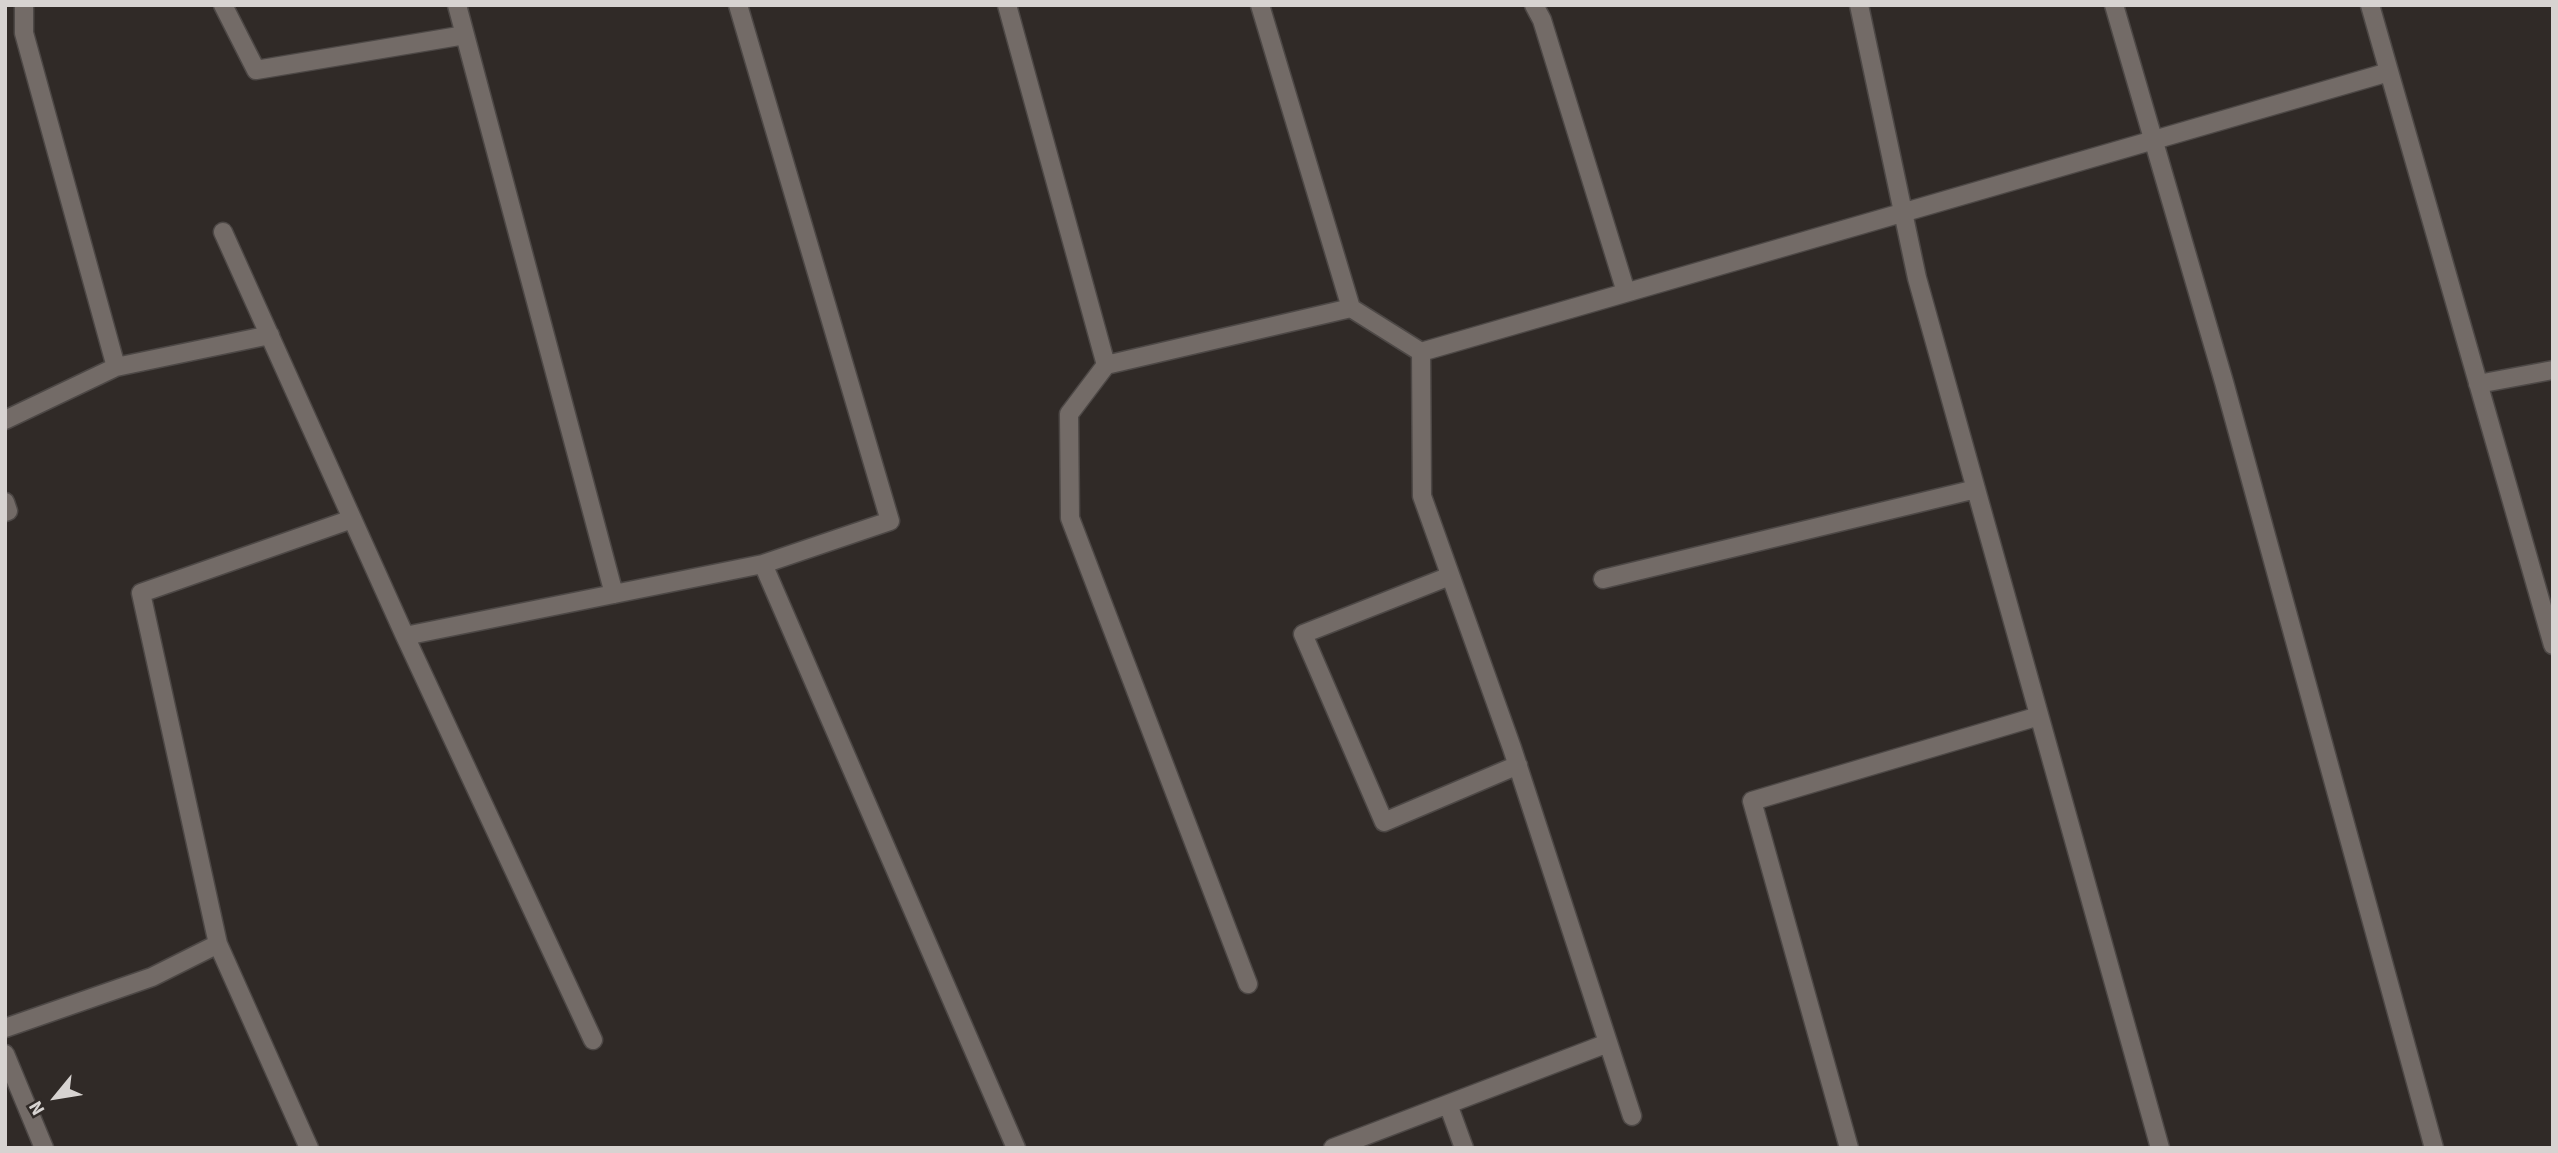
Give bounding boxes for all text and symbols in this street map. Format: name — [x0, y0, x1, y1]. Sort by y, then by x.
north arrow — [21, 1062, 91, 1132]
text: N — [23, 1096, 52, 1120]

